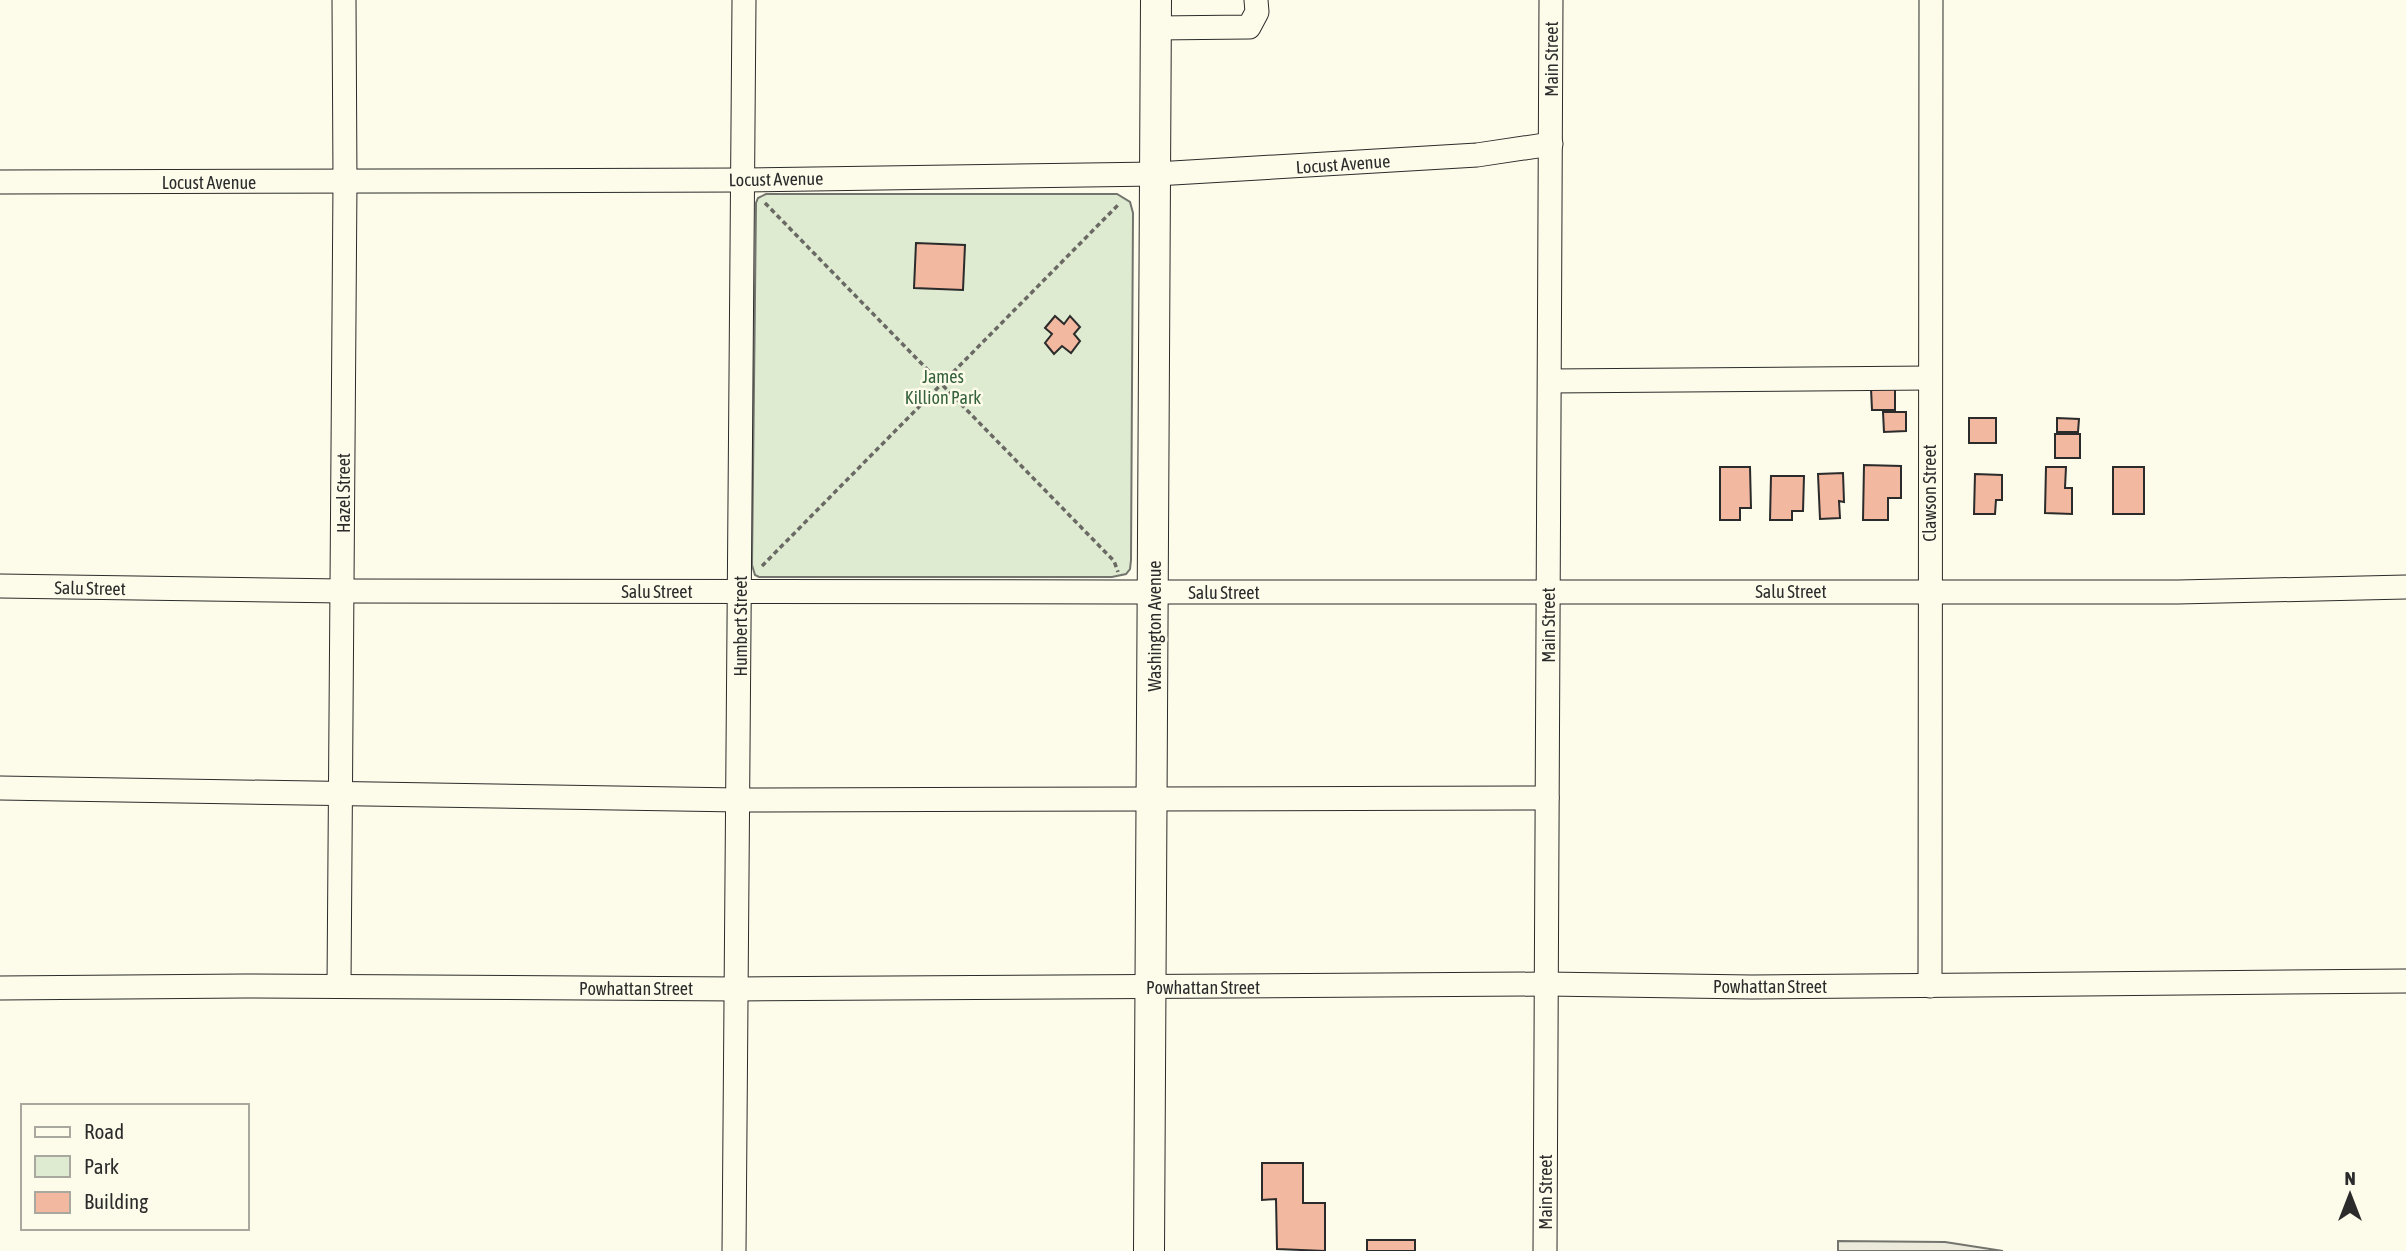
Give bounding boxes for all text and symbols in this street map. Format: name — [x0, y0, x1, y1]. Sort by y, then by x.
street label: Main Street — [1541, 21, 1562, 97]
street label: Locust Avenue — [1295, 150, 1391, 178]
street label: Locust Avenue — [729, 168, 823, 190]
street label: Locust Avenue — [162, 172, 256, 193]
park label: James Killion Park — [905, 366, 981, 408]
street label: Clawson Street — [1919, 444, 1940, 542]
street label: Hazel Street — [333, 453, 354, 533]
street label: Washington Avenue — [1144, 560, 1165, 692]
street label: Humbert Street — [730, 575, 751, 677]
street label: Salu Street — [54, 577, 126, 599]
street label: Salu Street — [621, 581, 693, 602]
street label: Salu Street — [1755, 581, 1827, 602]
street label: Salu Street — [1188, 582, 1260, 603]
street label: Main Street — [1538, 587, 1559, 663]
street label: Powhattan Street — [1713, 976, 1827, 997]
street label: Powhattan Street — [1146, 977, 1260, 998]
street label: Powhattan Street — [579, 978, 693, 999]
legend — [21, 1104, 248, 1230]
text: Road — [84, 1119, 124, 1143]
text: Park — [84, 1154, 119, 1178]
street label: Main Street — [1535, 1154, 1556, 1230]
north arrow — [2315, 1160, 2385, 1230]
text: N — [2344, 1167, 2356, 1189]
text: Building — [84, 1189, 148, 1213]

